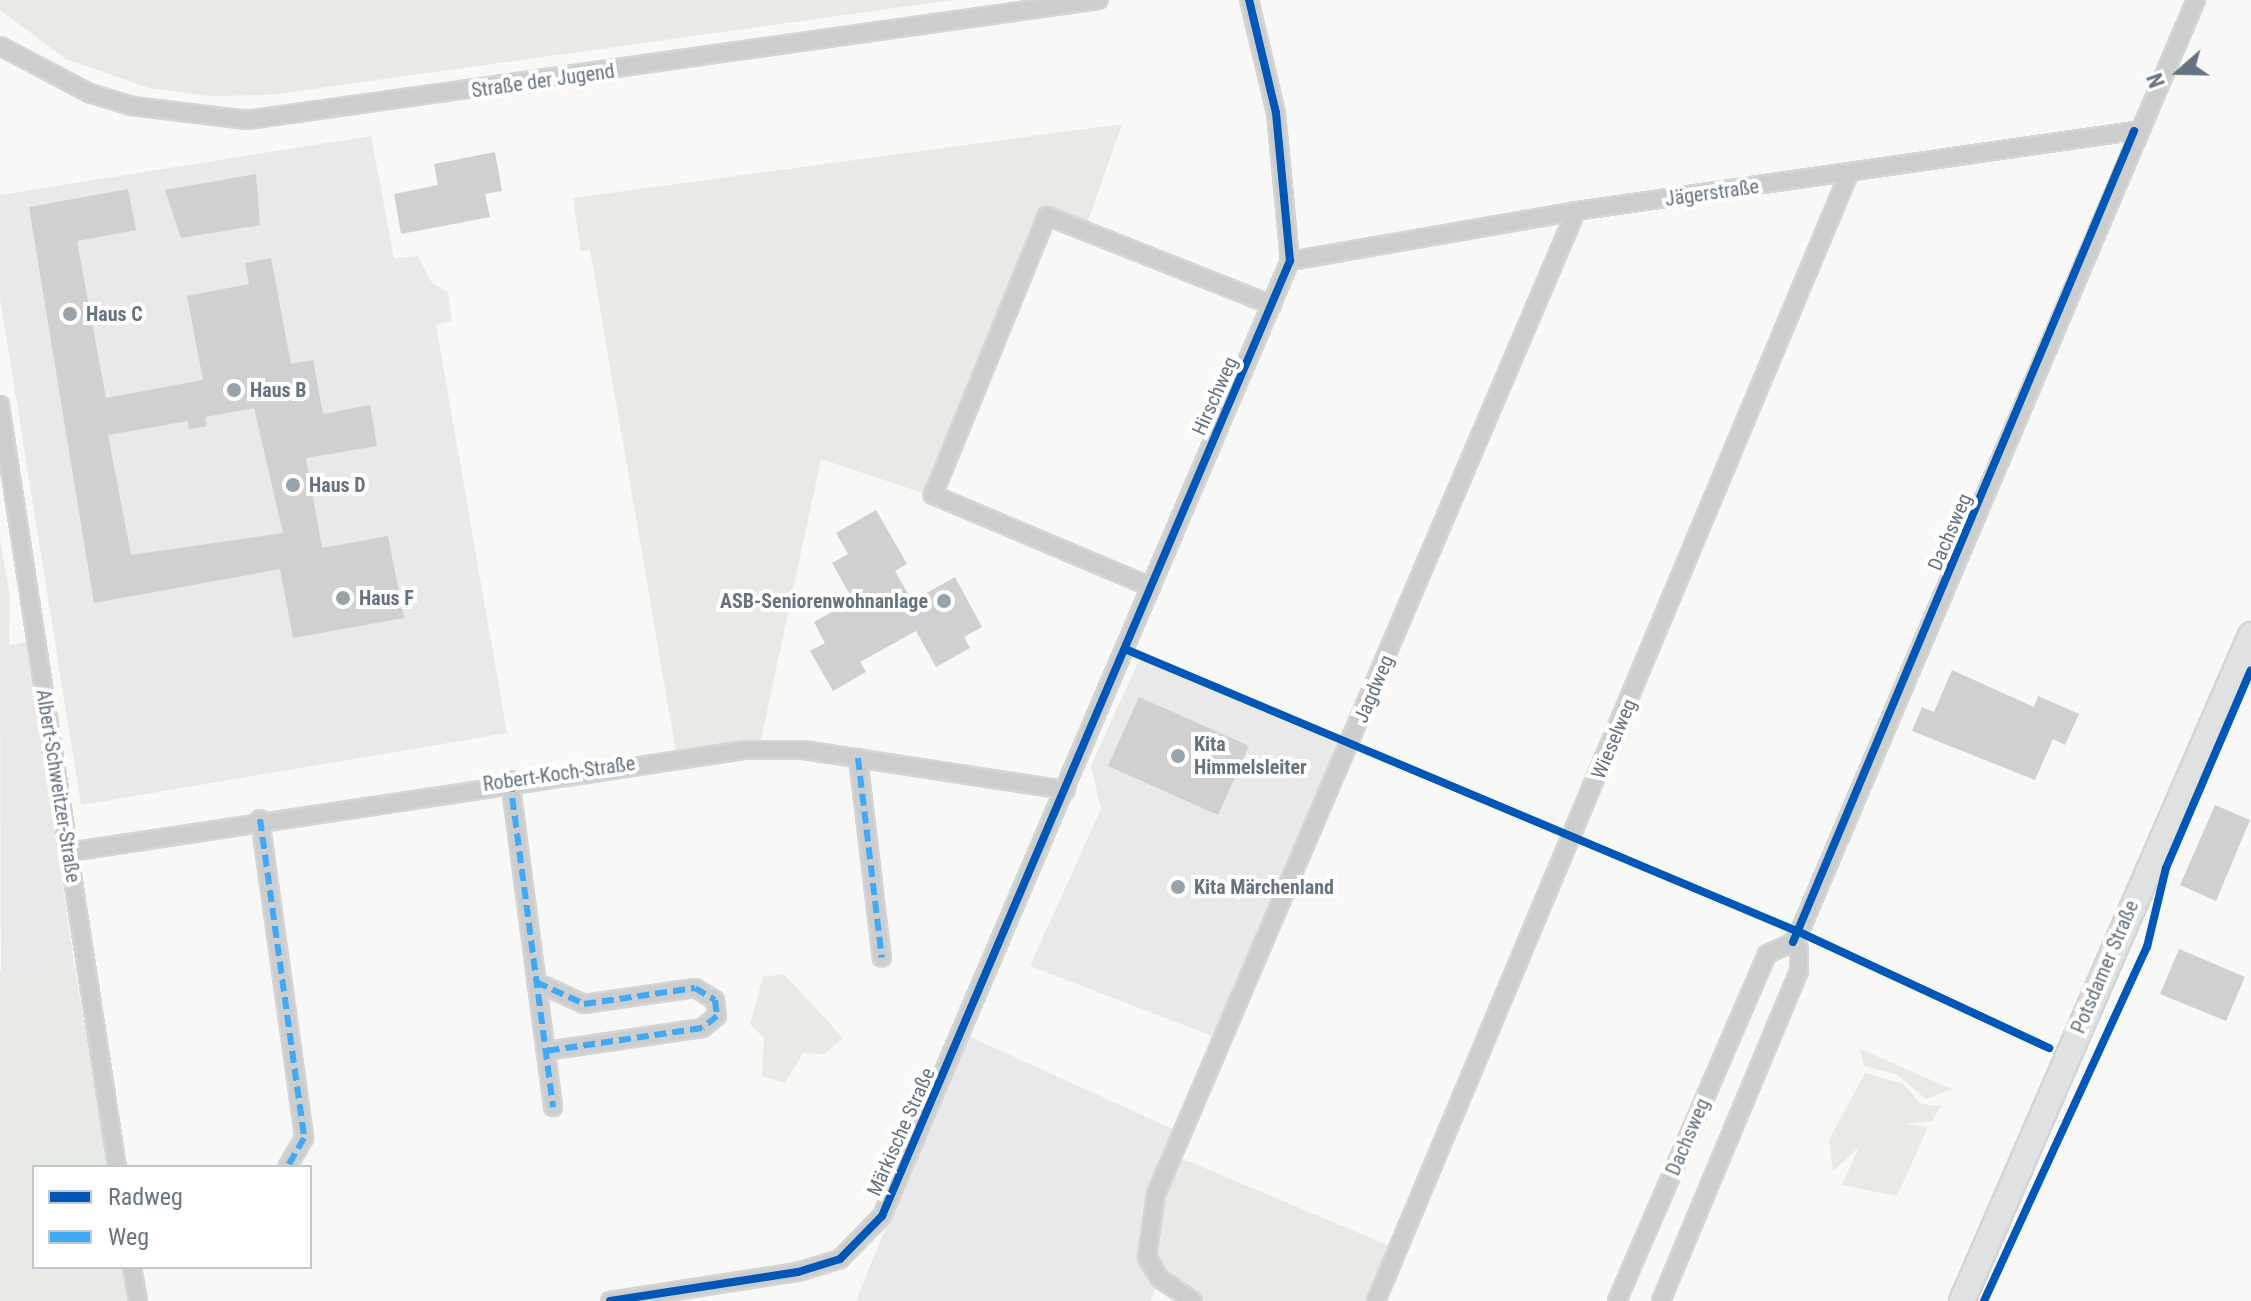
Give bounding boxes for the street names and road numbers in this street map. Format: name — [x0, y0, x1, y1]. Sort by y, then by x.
street label: Straße der Jugend — [470, 59, 616, 103]
street label: Jägerstraße — [1663, 175, 1761, 211]
street label: Hirschweg — [1187, 353, 1243, 439]
street label: Dachsweg — [1923, 490, 1977, 574]
street label: Jagdweg — [1349, 652, 1399, 726]
street label: Albert-Schweitzer-Straße — [31, 688, 85, 884]
street label: Wieselweg — [1586, 695, 1642, 783]
street label: Robert-Koch-Straße — [481, 751, 637, 797]
street label: Potsdamer Straße — [2066, 897, 2144, 1037]
street label: Märkische Straße — [862, 1064, 940, 1200]
street label: Dachsweg — [1661, 1095, 1715, 1179]

